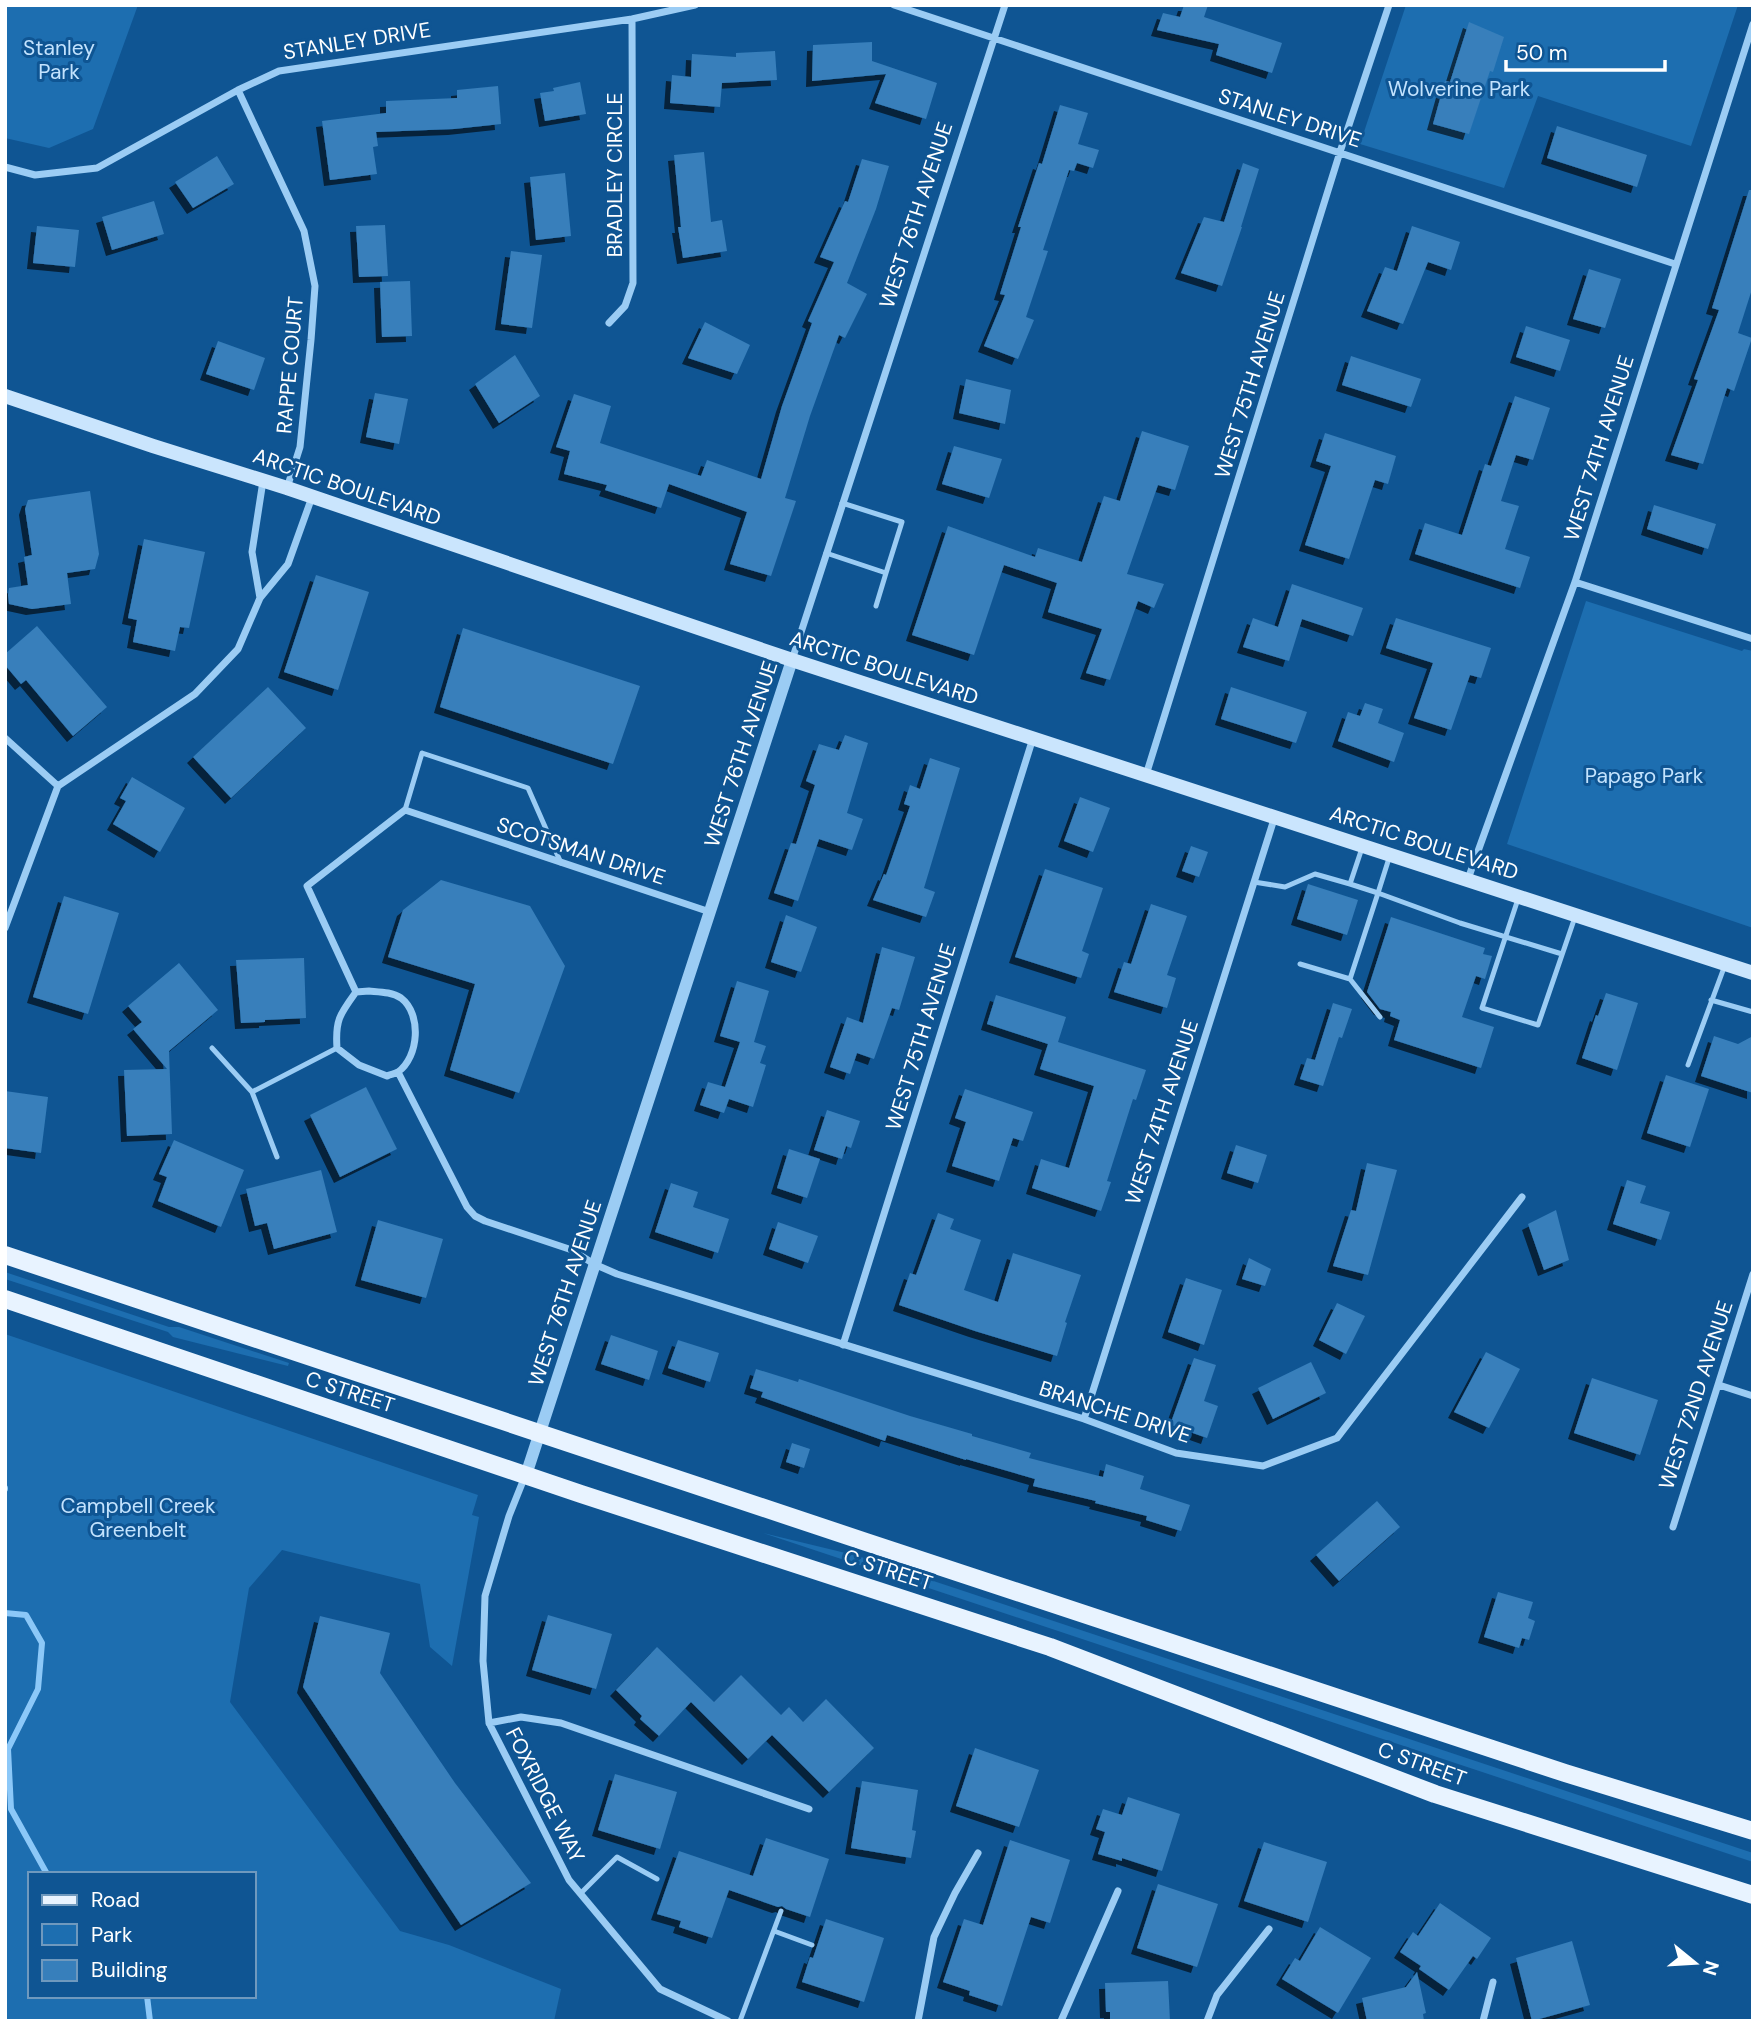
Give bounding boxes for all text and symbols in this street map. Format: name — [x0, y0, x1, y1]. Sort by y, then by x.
street label: STANLEY DRIVE — [281, 16, 433, 66]
scale bar — [1506, 28, 1665, 72]
park label: Stanley Park — [23, 34, 95, 86]
text: 50 m — [1516, 39, 1567, 67]
park label: Wolverine Park — [1388, 75, 1531, 103]
street label: STANLEY DRIVE — [1215, 82, 1365, 154]
street label: BRADLEY CIRCLE — [601, 93, 629, 257]
street label: WEST 76TH AVENUE — [873, 118, 959, 312]
street label: WEST 75TH AVENUE — [1208, 288, 1292, 482]
street label: RAPPE COURT — [270, 295, 310, 435]
street label: WEST 74TH AVENUE — [1557, 352, 1641, 544]
street label: ARCTIC BOULEVARD — [249, 442, 445, 532]
street label: ARCTIC BOULEVARD — [786, 624, 982, 712]
street label: WEST 76TH AVENUE — [698, 657, 784, 851]
park label: Papago Park — [1585, 762, 1704, 790]
street label: ARCTIC BOULEVARD — [1326, 799, 1522, 887]
street label: SCOTSMAN DRIVE — [493, 811, 669, 891]
street label: WEST 75TH AVENUE — [879, 940, 963, 1134]
street label: WEST 74TH AVENUE — [1119, 1016, 1205, 1208]
street label: WEST 76TH AVENUE — [522, 1196, 608, 1390]
street label: WEST 72ND AVENUE — [1652, 1297, 1740, 1493]
street label: C STREET — [302, 1364, 398, 1420]
street label: BRANCHE DRIVE — [1035, 1374, 1195, 1450]
park label: Campbell Creek Greenbelt — [60, 1492, 216, 1544]
street label: C STREET — [840, 1542, 936, 1598]
street label: FOXRIDGE WAY — [499, 1723, 591, 1867]
street label: C STREET — [1374, 1735, 1470, 1793]
legend — [28, 1872, 256, 1998]
text: Road — [91, 1886, 140, 1914]
text: Park — [91, 1921, 133, 1949]
north arrow — [1660, 1928, 1730, 1998]
text: Building — [91, 1956, 168, 1984]
text: N — [1697, 1958, 1725, 1979]

